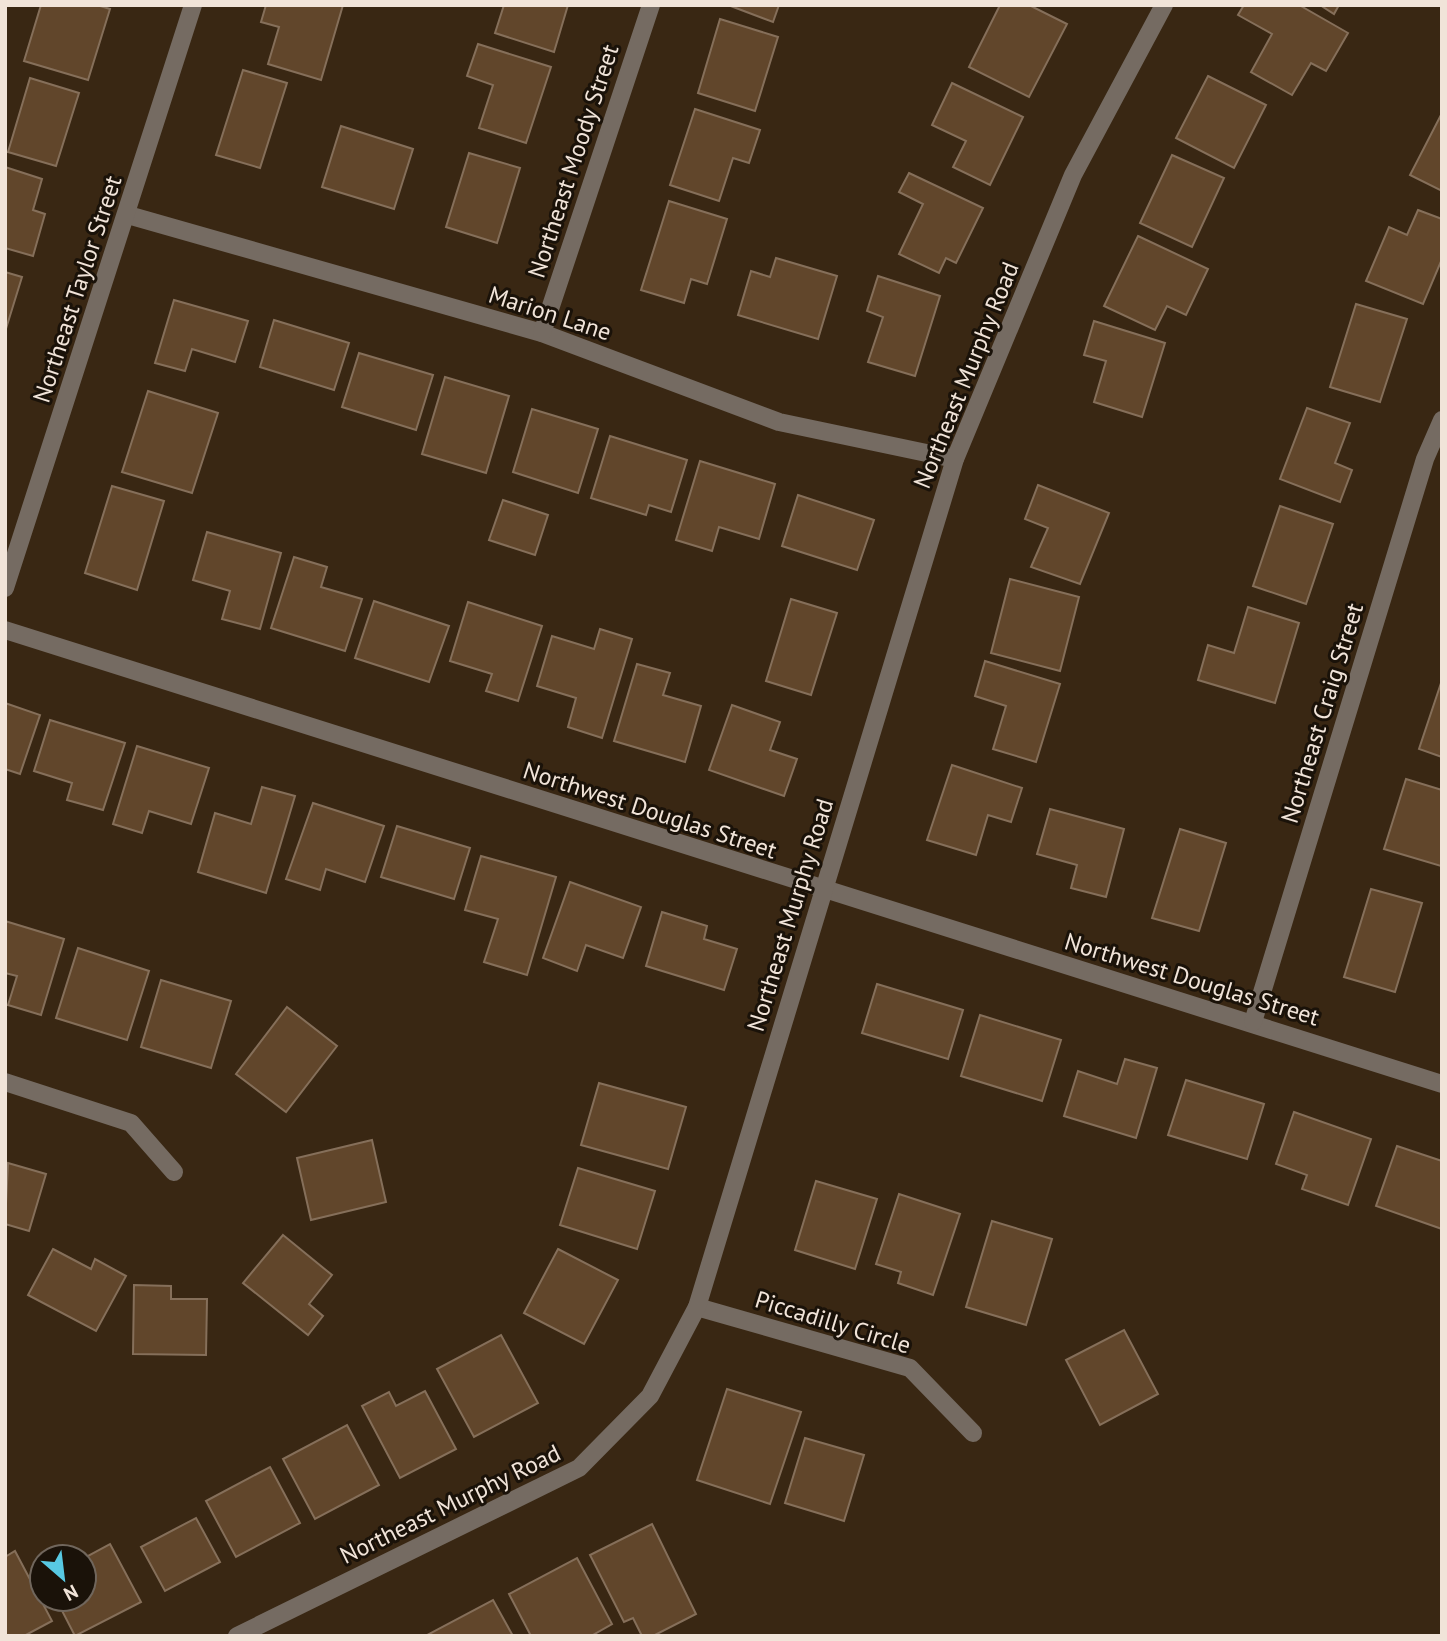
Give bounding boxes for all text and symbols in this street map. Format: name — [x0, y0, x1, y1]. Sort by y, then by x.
street label: Northeast Moody Street — [521, 40, 625, 282]
street label: Northeast Taylor Street — [26, 172, 128, 406]
street label: Northeast Murphy Road — [906, 257, 1026, 493]
street label: Marion Lane — [485, 279, 615, 347]
street label: Northeast Craig Street — [1274, 599, 1370, 827]
street label: Northwest Douglas Street — [519, 754, 781, 866]
street label: Northeast Murphy Road — [740, 795, 840, 1035]
street label: Northwest Douglas Street — [1061, 926, 1323, 1032]
street label: Piccadilly Circle — [751, 1284, 915, 1360]
street label: Northeast Murphy Road — [335, 1437, 565, 1571]
north arrow — [28, 1543, 98, 1613]
text: N — [60, 1579, 82, 1607]

